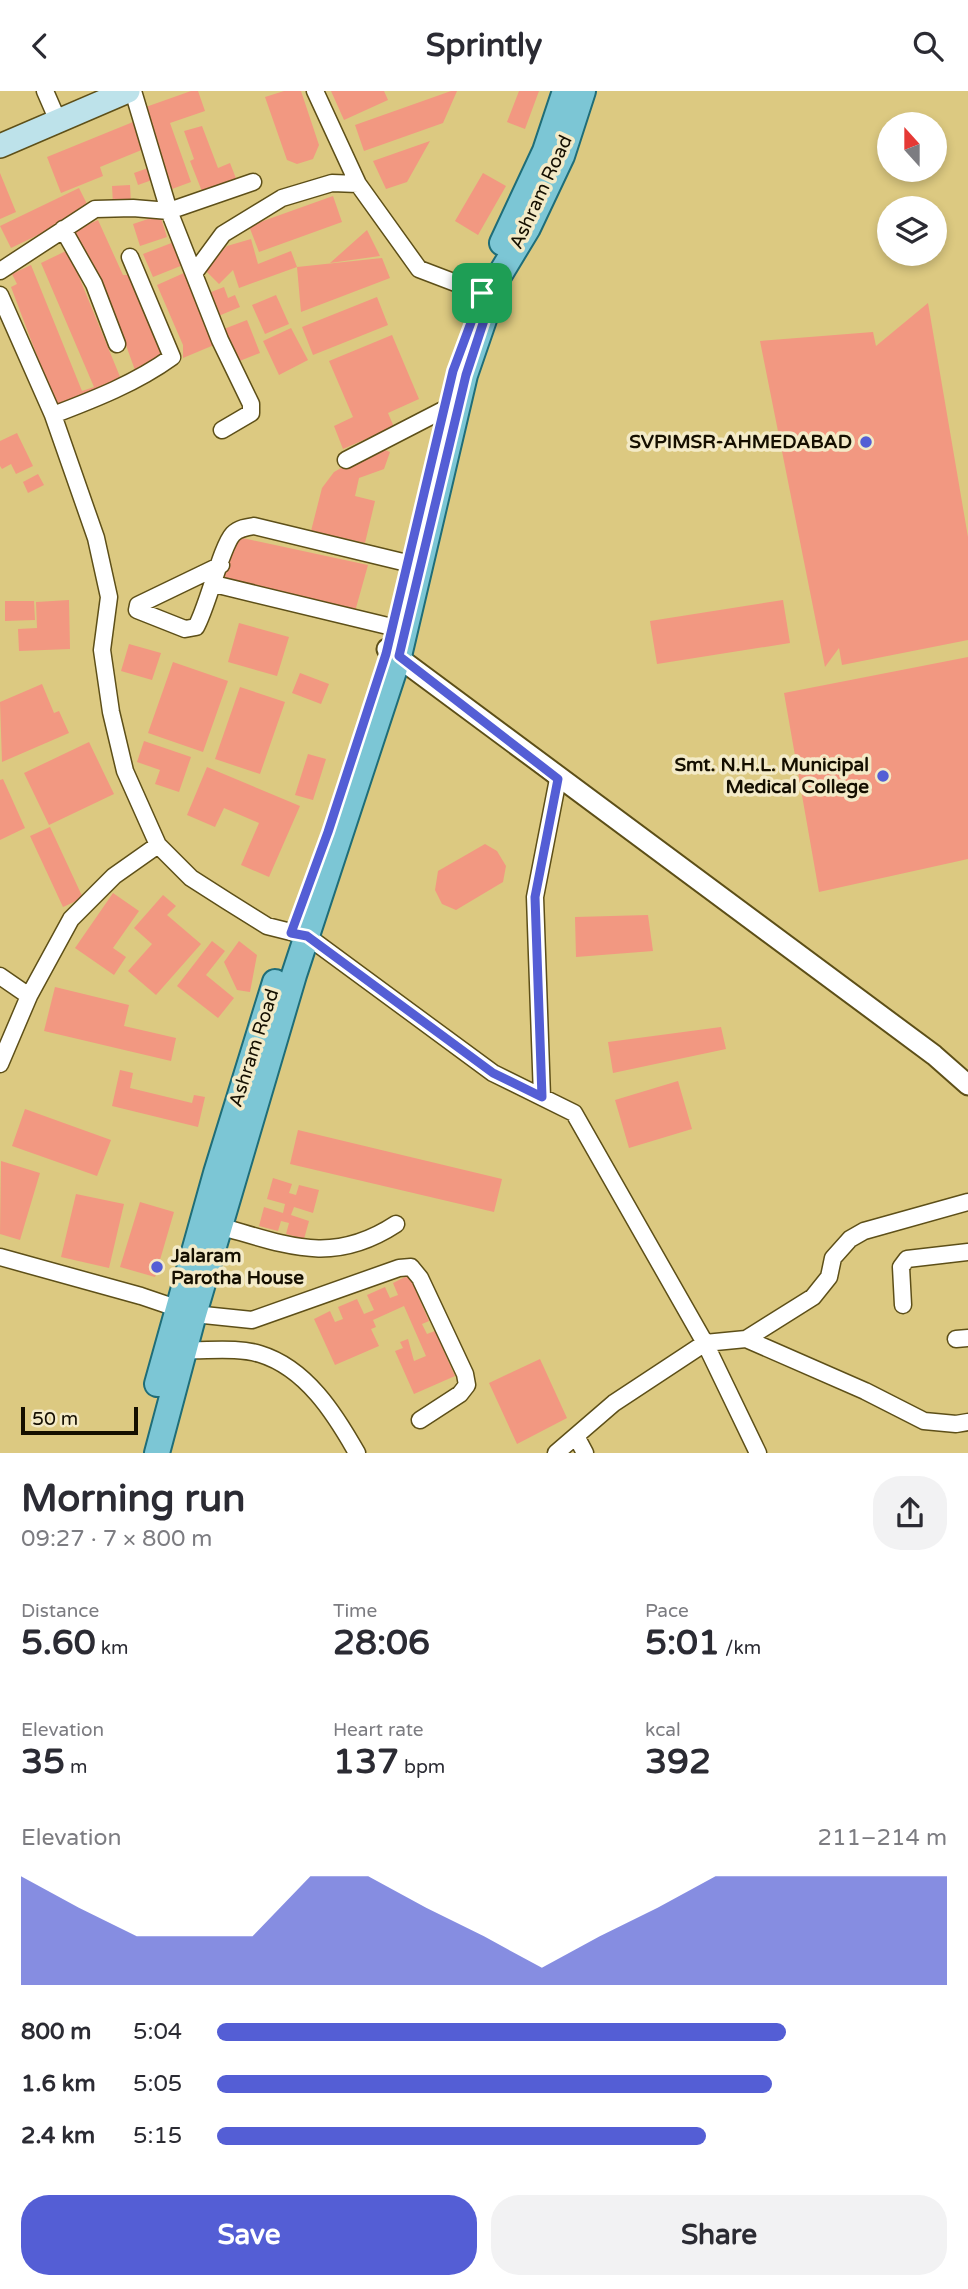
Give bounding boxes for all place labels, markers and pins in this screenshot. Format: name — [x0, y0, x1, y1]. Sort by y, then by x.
pin — [452, 263, 512, 323]
place label: SVPIMSR-AHMEDABAD — [629, 431, 852, 453]
marker: SVPIMSR-AHMEDABAD — [858, 434, 874, 450]
place label: Smt. N.H.L. Municipal Medical College — [675, 754, 869, 799]
marker: Smt. N.H.L. Municipal Medical College — [875, 768, 891, 784]
place label: Jalaram Parotha House — [170, 1245, 304, 1289]
marker: Jalaram Parotha House — [149, 1259, 165, 1275]

